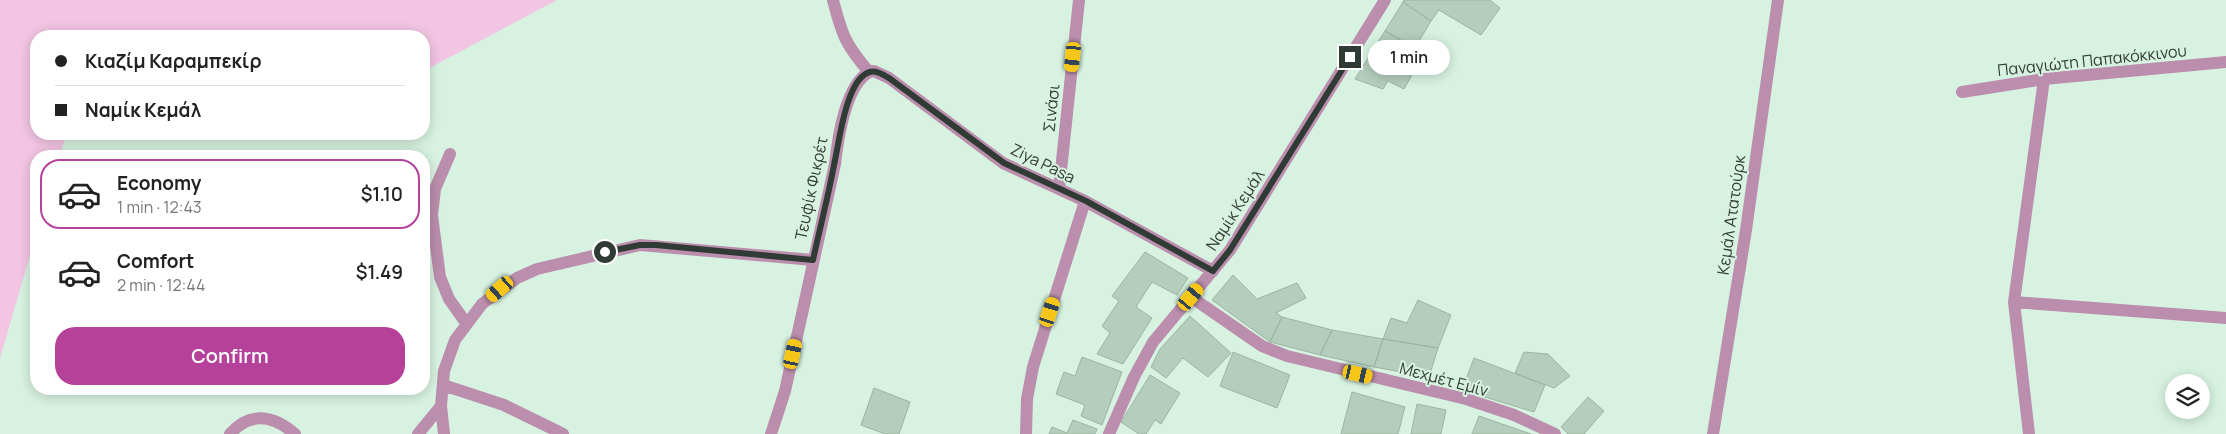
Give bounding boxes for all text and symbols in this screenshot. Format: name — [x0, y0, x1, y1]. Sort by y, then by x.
street label: Παναγιώτη Παπακόκκινου — [1996, 39, 2188, 81]
callout: 1 min — [1368, 40, 1450, 74]
car — [1063, 41, 1082, 73]
route end — [1339, 46, 1361, 68]
text: 1 min — [1390, 46, 1428, 68]
text: Κιαζίμ Καραμπεκίρ — [85, 48, 262, 74]
street label: Σινάσι — [1038, 83, 1064, 133]
text: Ναμίκ Κεμάλ — [85, 97, 201, 123]
street label: Τευφίκ Φικρέτ — [789, 134, 833, 242]
street label: Ziya Pasa — [1007, 138, 1079, 188]
street label: Κεμάλ Ατατούρκ — [1712, 153, 1750, 276]
street label: Ναμίκ Κεμάλ — [1201, 165, 1270, 255]
text: Economy — [117, 170, 201, 196]
icon: car — [57, 172, 102, 217]
text: $1.10 — [361, 181, 403, 207]
text: 1 min · 12:43 — [117, 196, 202, 218]
route start — [594, 241, 616, 263]
text: Comfort — [117, 248, 194, 274]
icon: car — [57, 250, 102, 295]
text: $1.49 — [356, 259, 403, 285]
car — [483, 273, 516, 305]
text: 2 min · 12:44 — [117, 274, 205, 296]
car — [1175, 281, 1206, 313]
car — [1038, 295, 1061, 329]
button: Confirm — [55, 327, 405, 385]
car — [782, 338, 803, 370]
street label: Μεχμέτ Εμίν — [1397, 357, 1491, 401]
car — [1341, 363, 1374, 385]
map controls — [2165, 374, 2210, 419]
button: layers — [2165, 374, 2210, 419]

